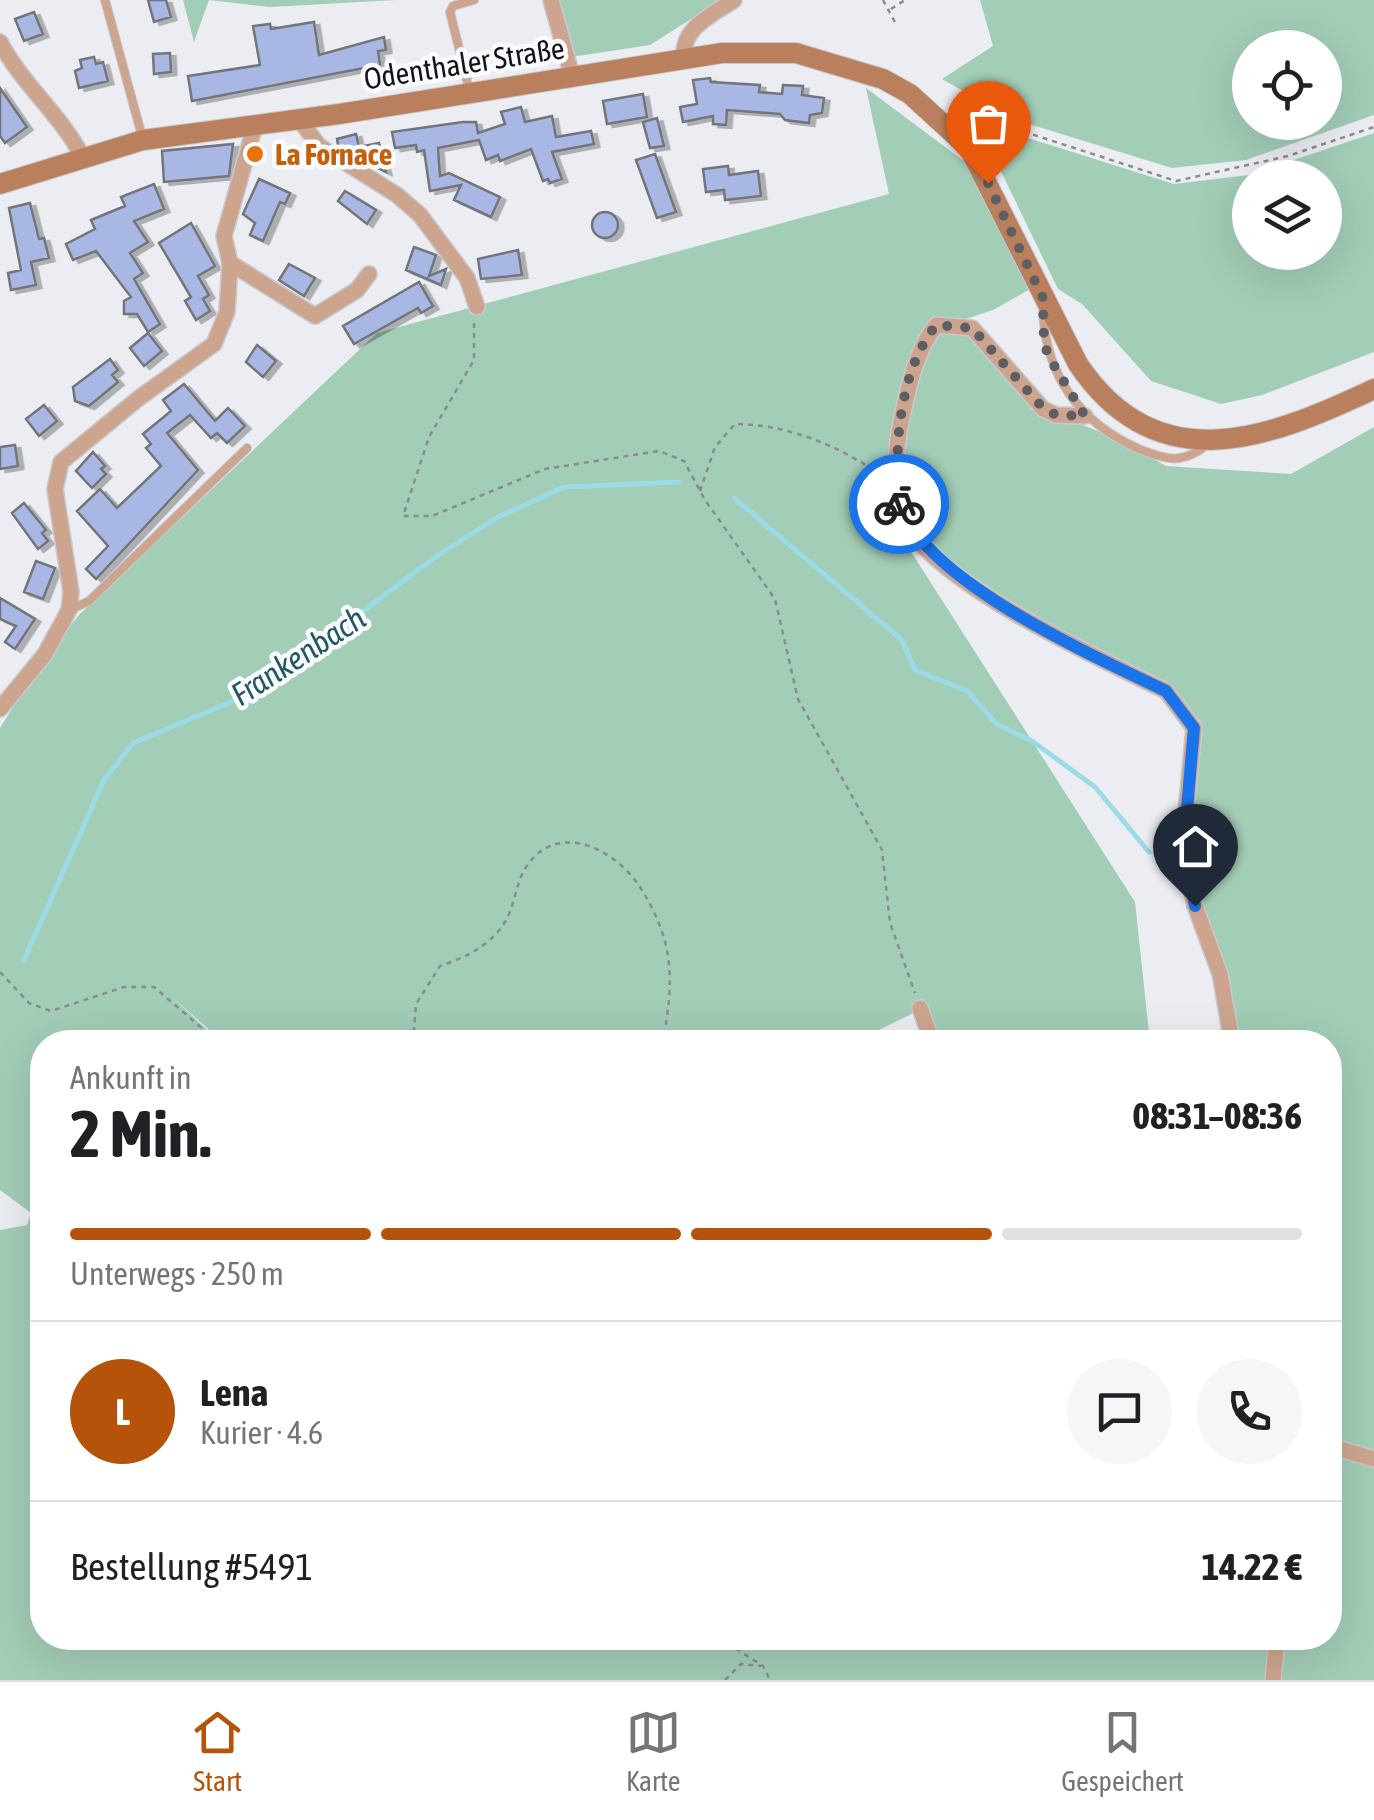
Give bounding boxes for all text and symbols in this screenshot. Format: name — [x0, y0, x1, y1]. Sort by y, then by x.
street label: Odenthaler Straße — [361, 30, 567, 96]
map controls — [1232, 30, 1342, 270]
button: locate — [1232, 30, 1342, 140]
pin — [946, 81, 1031, 184]
icon: bag — [961, 96, 1016, 151]
place label: La Fornace — [275, 137, 392, 171]
marker: La Fornace — [244, 143, 266, 165]
button: layers — [1232, 160, 1342, 270]
courier — [849, 454, 949, 554]
icon: bike — [872, 477, 927, 532]
water label: Frankenbach — [224, 599, 372, 713]
pin — [1153, 804, 1238, 907]
icon: home — [1168, 819, 1223, 874]
text: Ankunft in — [70, 1059, 192, 1096]
text: 08:31–08:36 — [1132, 1094, 1302, 1137]
text: 2 Min. — [70, 1096, 211, 1171]
text: Unterwegs · 250 m — [70, 1255, 284, 1292]
button: chat — [1067, 1359, 1172, 1464]
button: phone — [1197, 1359, 1302, 1464]
text: Lena — [200, 1371, 268, 1414]
text: L — [115, 1390, 130, 1433]
text: Kurier · 4.6 — [200, 1414, 323, 1451]
text: Bestellung #5491 — [70, 1545, 313, 1588]
text: 14.22 € — [1201, 1545, 1302, 1588]
tab: Start — [190, 1705, 245, 1797]
tab: Karte — [626, 1705, 681, 1797]
tab: Gespeichert — [1061, 1705, 1184, 1797]

